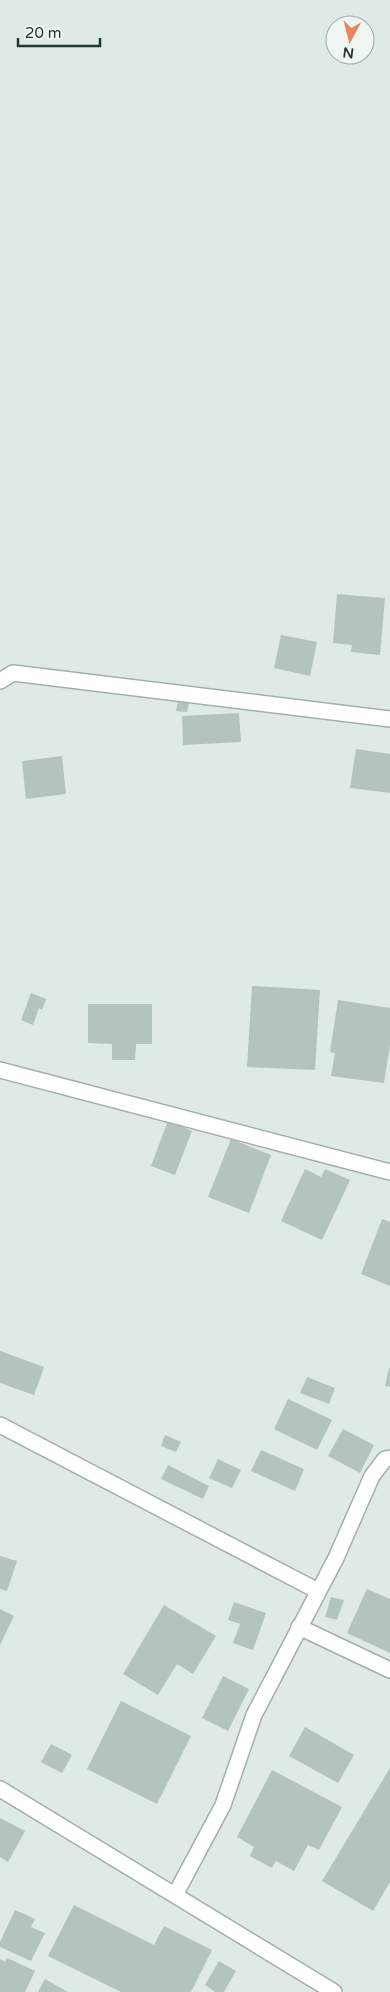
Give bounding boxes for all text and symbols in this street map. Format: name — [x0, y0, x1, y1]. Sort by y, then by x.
scale bar — [18, 15, 100, 47]
north arrow — [325, 15, 375, 65]
text: 20 m — [25, 24, 62, 42]
text: N — [342, 43, 355, 62]

